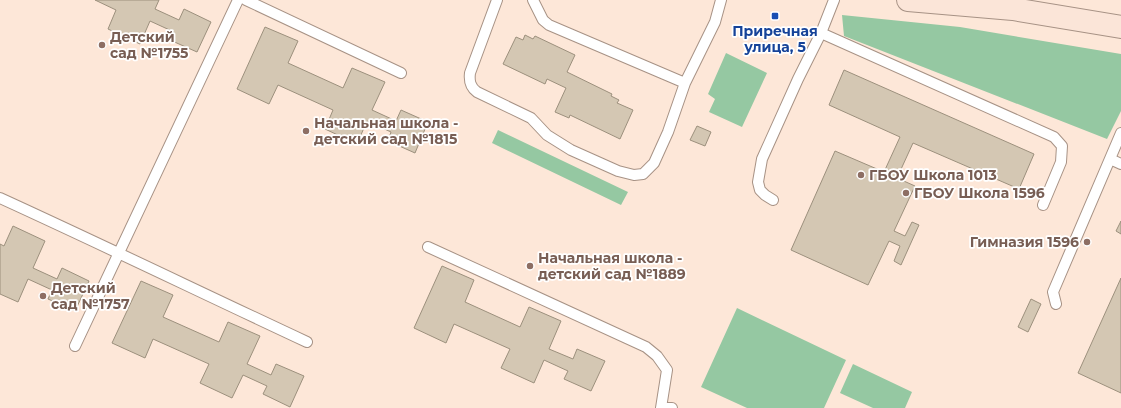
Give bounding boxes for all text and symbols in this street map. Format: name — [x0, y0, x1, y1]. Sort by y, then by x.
marker: Приречная улица, 5 — [770, 11, 780, 21]
place label: Приречная улица, 5 — [732, 22, 818, 56]
place label: Детский сад №1755 — [110, 28, 188, 62]
marker: Детский сад №1755 — [97, 40, 107, 50]
place label: Начальная школа - детский сад №1815 — [314, 114, 459, 148]
marker: Начальная школа - детский сад №1815 — [301, 126, 311, 136]
place label: ГБОУ Школа 1013 — [869, 166, 997, 184]
marker: ГБОУ Школа 1013 — [856, 170, 866, 180]
place label: ГБОУ Школа 1596 — [914, 184, 1045, 202]
marker: ГБОУ Школа 1596 — [901, 188, 911, 198]
place label: Гимназия 1596 — [970, 233, 1079, 251]
marker: Гимназия 1596 — [1082, 237, 1092, 247]
place label: Начальная школа - детский сад №1889 — [538, 249, 686, 283]
marker: Начальная школа - детский сад №1889 — [525, 261, 535, 271]
place label: Детский сад №1757 — [51, 279, 130, 313]
marker: Детский сад №1757 — [38, 291, 48, 301]

